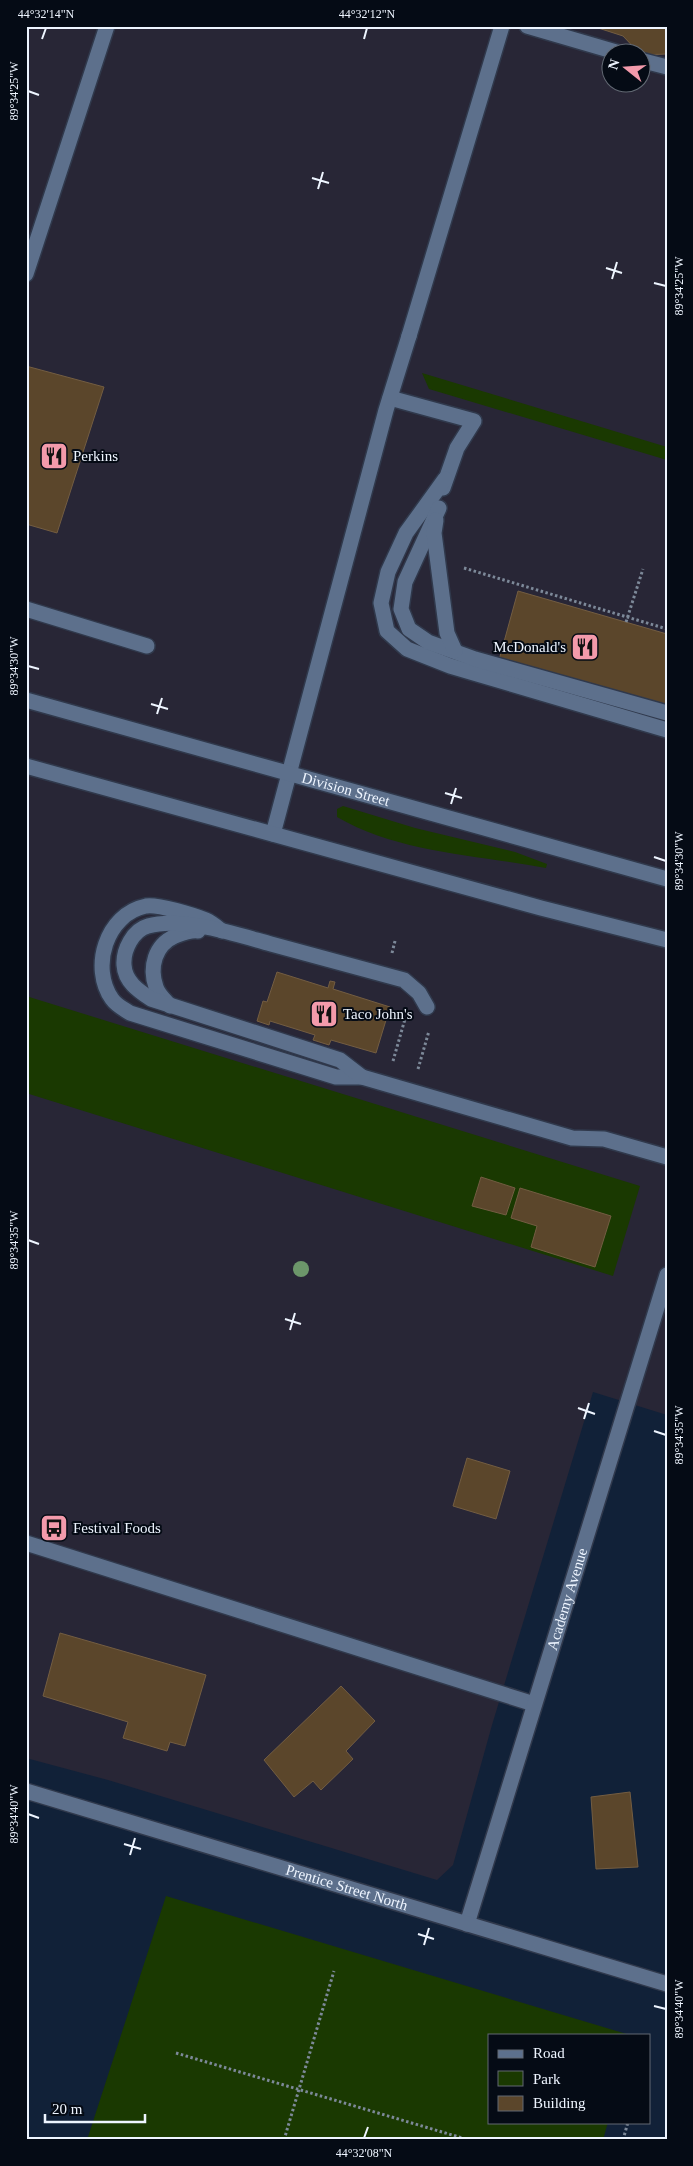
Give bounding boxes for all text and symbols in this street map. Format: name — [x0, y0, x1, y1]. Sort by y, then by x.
text: 44°32'14"N — [18, 7, 75, 21]
text: 44°32'12"N — [339, 7, 396, 21]
north arrow — [600, 42, 650, 92]
text: N — [605, 57, 623, 71]
text: 89°34'25"W — [7, 61, 21, 121]
text: 89°34'25"W — [672, 256, 686, 316]
restaurant icon: Perkins — [39, 441, 69, 471]
place label: Perkins — [73, 448, 118, 464]
restaurant icon: McDonald's — [570, 632, 600, 662]
text: 89°34'30"W — [7, 636, 21, 696]
place label: McDonald's — [493, 639, 566, 655]
street label: Division Street — [300, 769, 392, 809]
text: 89°34'30"W — [672, 831, 686, 891]
restaurant icon: Taco John's — [309, 999, 339, 1029]
place label: Taco John's — [343, 1006, 413, 1022]
text: 89°34'35"W — [7, 1210, 21, 1270]
text: 89°34'35"W — [672, 1405, 686, 1465]
bus stop icon: Festival Foods — [39, 1513, 69, 1543]
place label: Festival Foods — [73, 1520, 161, 1536]
street label: Academy Avenue — [544, 1546, 590, 1652]
text: 89°34'40"W — [7, 1784, 21, 1844]
street label: Prentice Street North — [284, 1862, 410, 1914]
text: 89°34'40"W — [672, 1979, 686, 2039]
legend — [488, 2034, 650, 2124]
text: Road — [533, 2045, 565, 2061]
text: Park — [533, 2071, 561, 2087]
scale bar — [45, 2091, 145, 2123]
text: Building — [533, 2095, 586, 2111]
text: 20 m — [52, 2101, 83, 2117]
text: 44°32'08"N — [336, 2146, 393, 2160]

